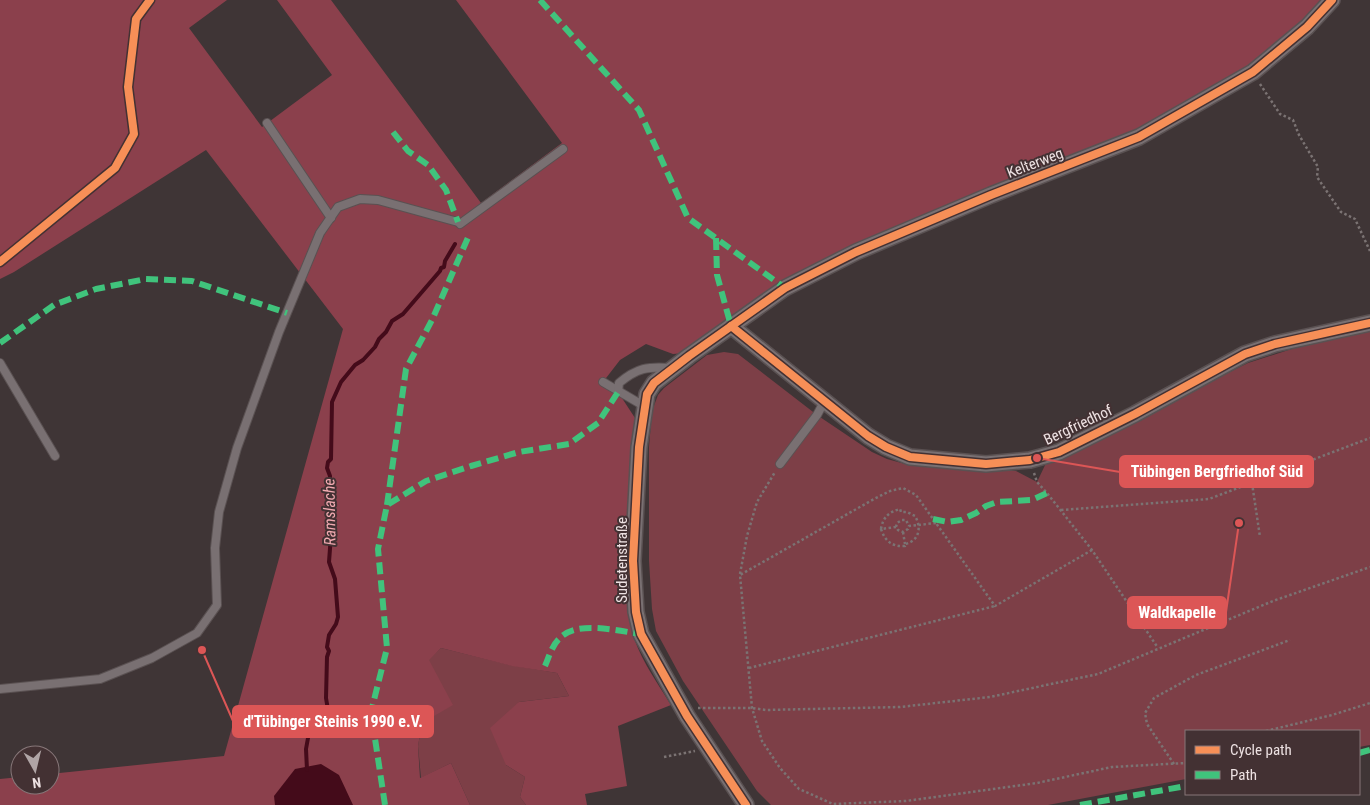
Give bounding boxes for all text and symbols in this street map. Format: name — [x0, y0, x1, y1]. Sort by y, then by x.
street label: Kelterweg — [1004, 144, 1066, 182]
street label: Bergfriedhof — [1041, 401, 1115, 449]
callout: Tübingen Bergfriedhof Süd — [1120, 456, 1313, 487]
text: Tübingen Bergfriedhof Süd — [1131, 462, 1303, 481]
water label: Ramslache — [319, 478, 340, 546]
street label: Sudetenstraße — [613, 517, 631, 603]
callout: Waldkapelle — [1128, 597, 1226, 628]
text: Waldkapelle — [1138, 603, 1216, 622]
callout: d'Tübinger Steinis 1990 e.V. — [233, 706, 433, 737]
text: d'Tübinger Steinis 1990 e.V. — [243, 712, 423, 731]
legend — [1185, 730, 1360, 795]
text: Cycle path — [1230, 741, 1292, 759]
north arrow — [10, 745, 60, 795]
text: Path — [1230, 766, 1257, 784]
text: N — [31, 774, 42, 791]

